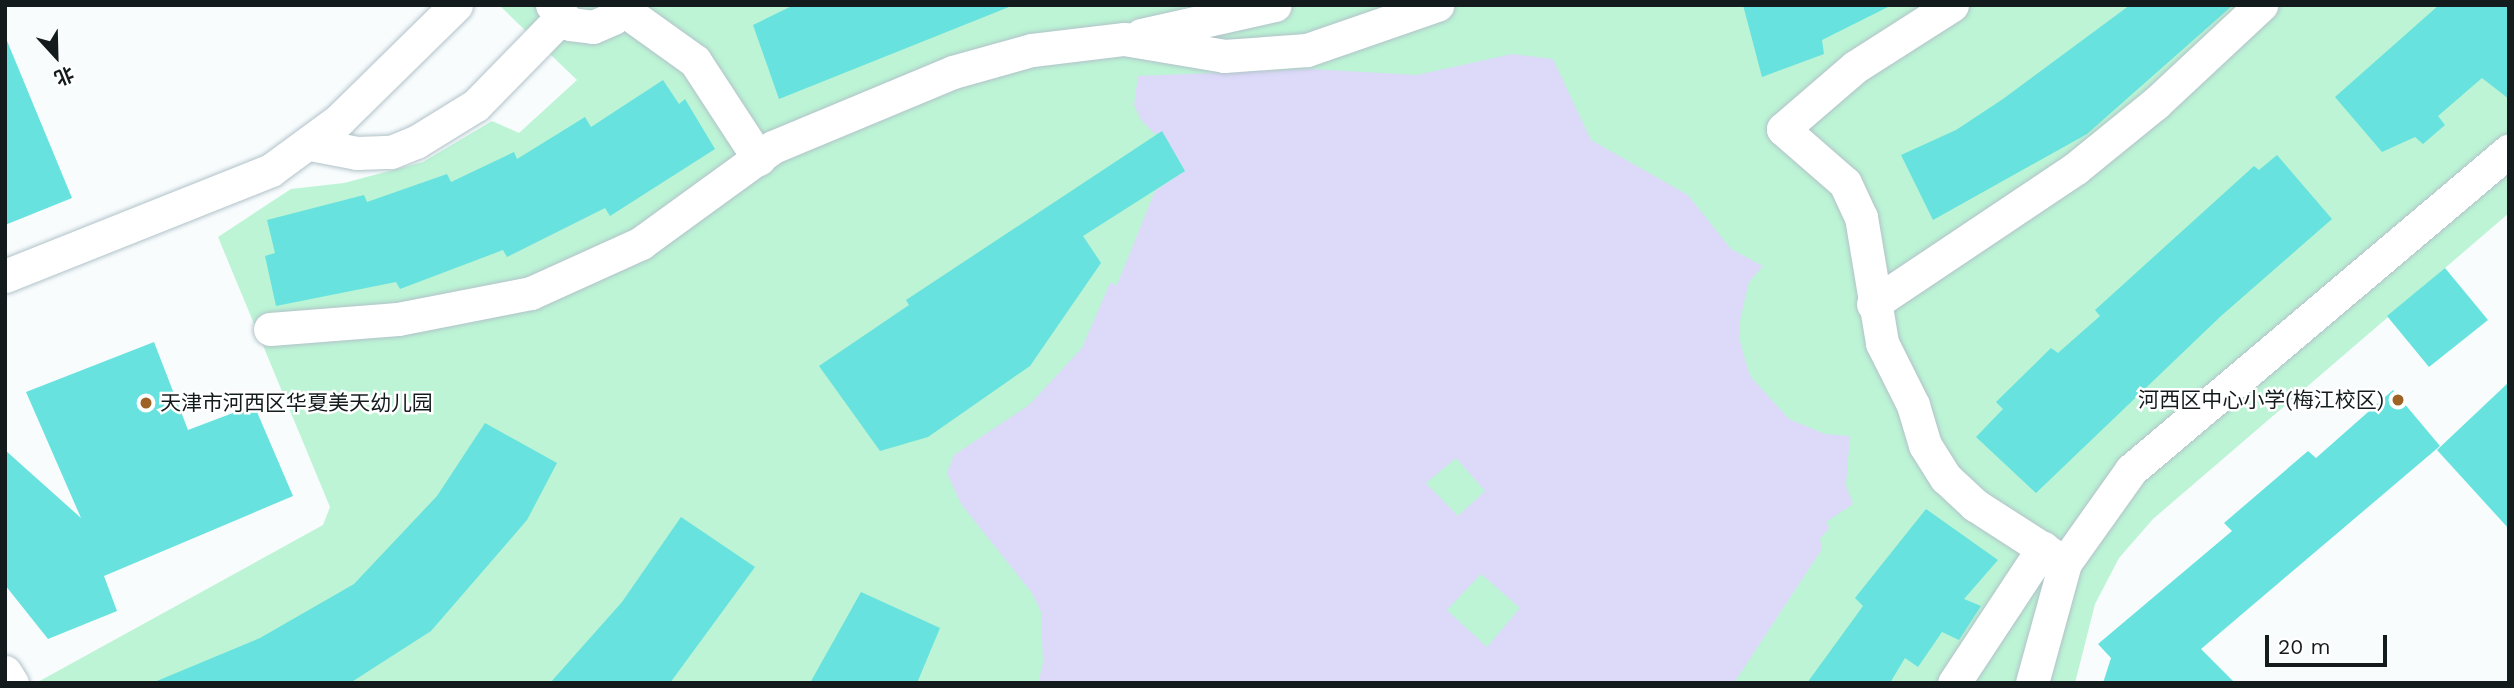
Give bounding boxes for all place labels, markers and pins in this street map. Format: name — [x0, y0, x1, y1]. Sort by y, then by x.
place label: 河西区中心小学(梅江校区) — [2138, 387, 2384, 413]
place label: 天津市河西区华夏美天幼儿园 — [160, 390, 433, 416]
marker: 河西区中心小学(梅江校区) — [2390, 392, 2406, 408]
marker: 天津市河西区华夏美天幼儿园 — [138, 395, 154, 411]

